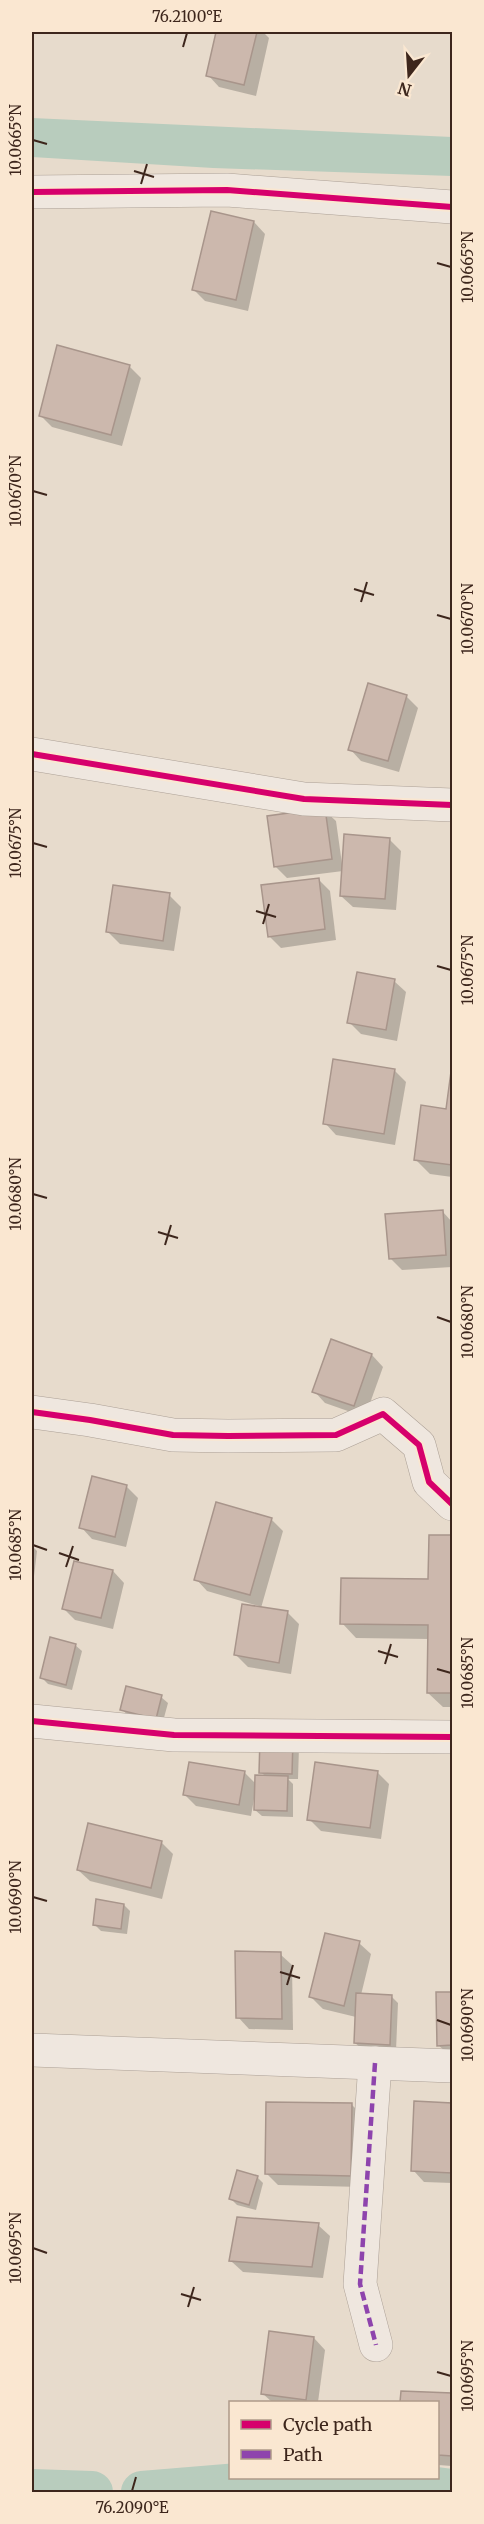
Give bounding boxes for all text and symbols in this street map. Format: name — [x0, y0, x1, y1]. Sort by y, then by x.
text: 76.2100°E — [152, 7, 222, 26]
north arrow — [379, 45, 439, 105]
text: N — [395, 78, 414, 101]
text: 10.0665°N — [6, 104, 25, 176]
text: 10.0665°N — [458, 231, 477, 303]
text: 10.0670°N — [6, 455, 25, 527]
text: 10.0670°N — [458, 583, 477, 655]
text: 10.0675°N — [6, 807, 25, 878]
text: 10.0675°N — [458, 934, 477, 1005]
text: 10.0680°N — [6, 1157, 25, 1231]
text: 10.0680°N — [458, 1285, 477, 1359]
text: 10.0685°N — [6, 1509, 25, 1581]
text: 10.0685°N — [458, 1637, 477, 1709]
text: 10.0690°N — [6, 1860, 25, 1934]
text: 10.0690°N — [458, 1988, 477, 2062]
text: 10.0695°N — [6, 2212, 25, 2284]
text: 10.0695°N — [458, 2340, 477, 2412]
legend — [229, 2401, 439, 2479]
text: Cycle path — [283, 2413, 373, 2436]
text: Path — [283, 2443, 323, 2466]
text: 76.2090°E — [96, 2498, 169, 2517]

